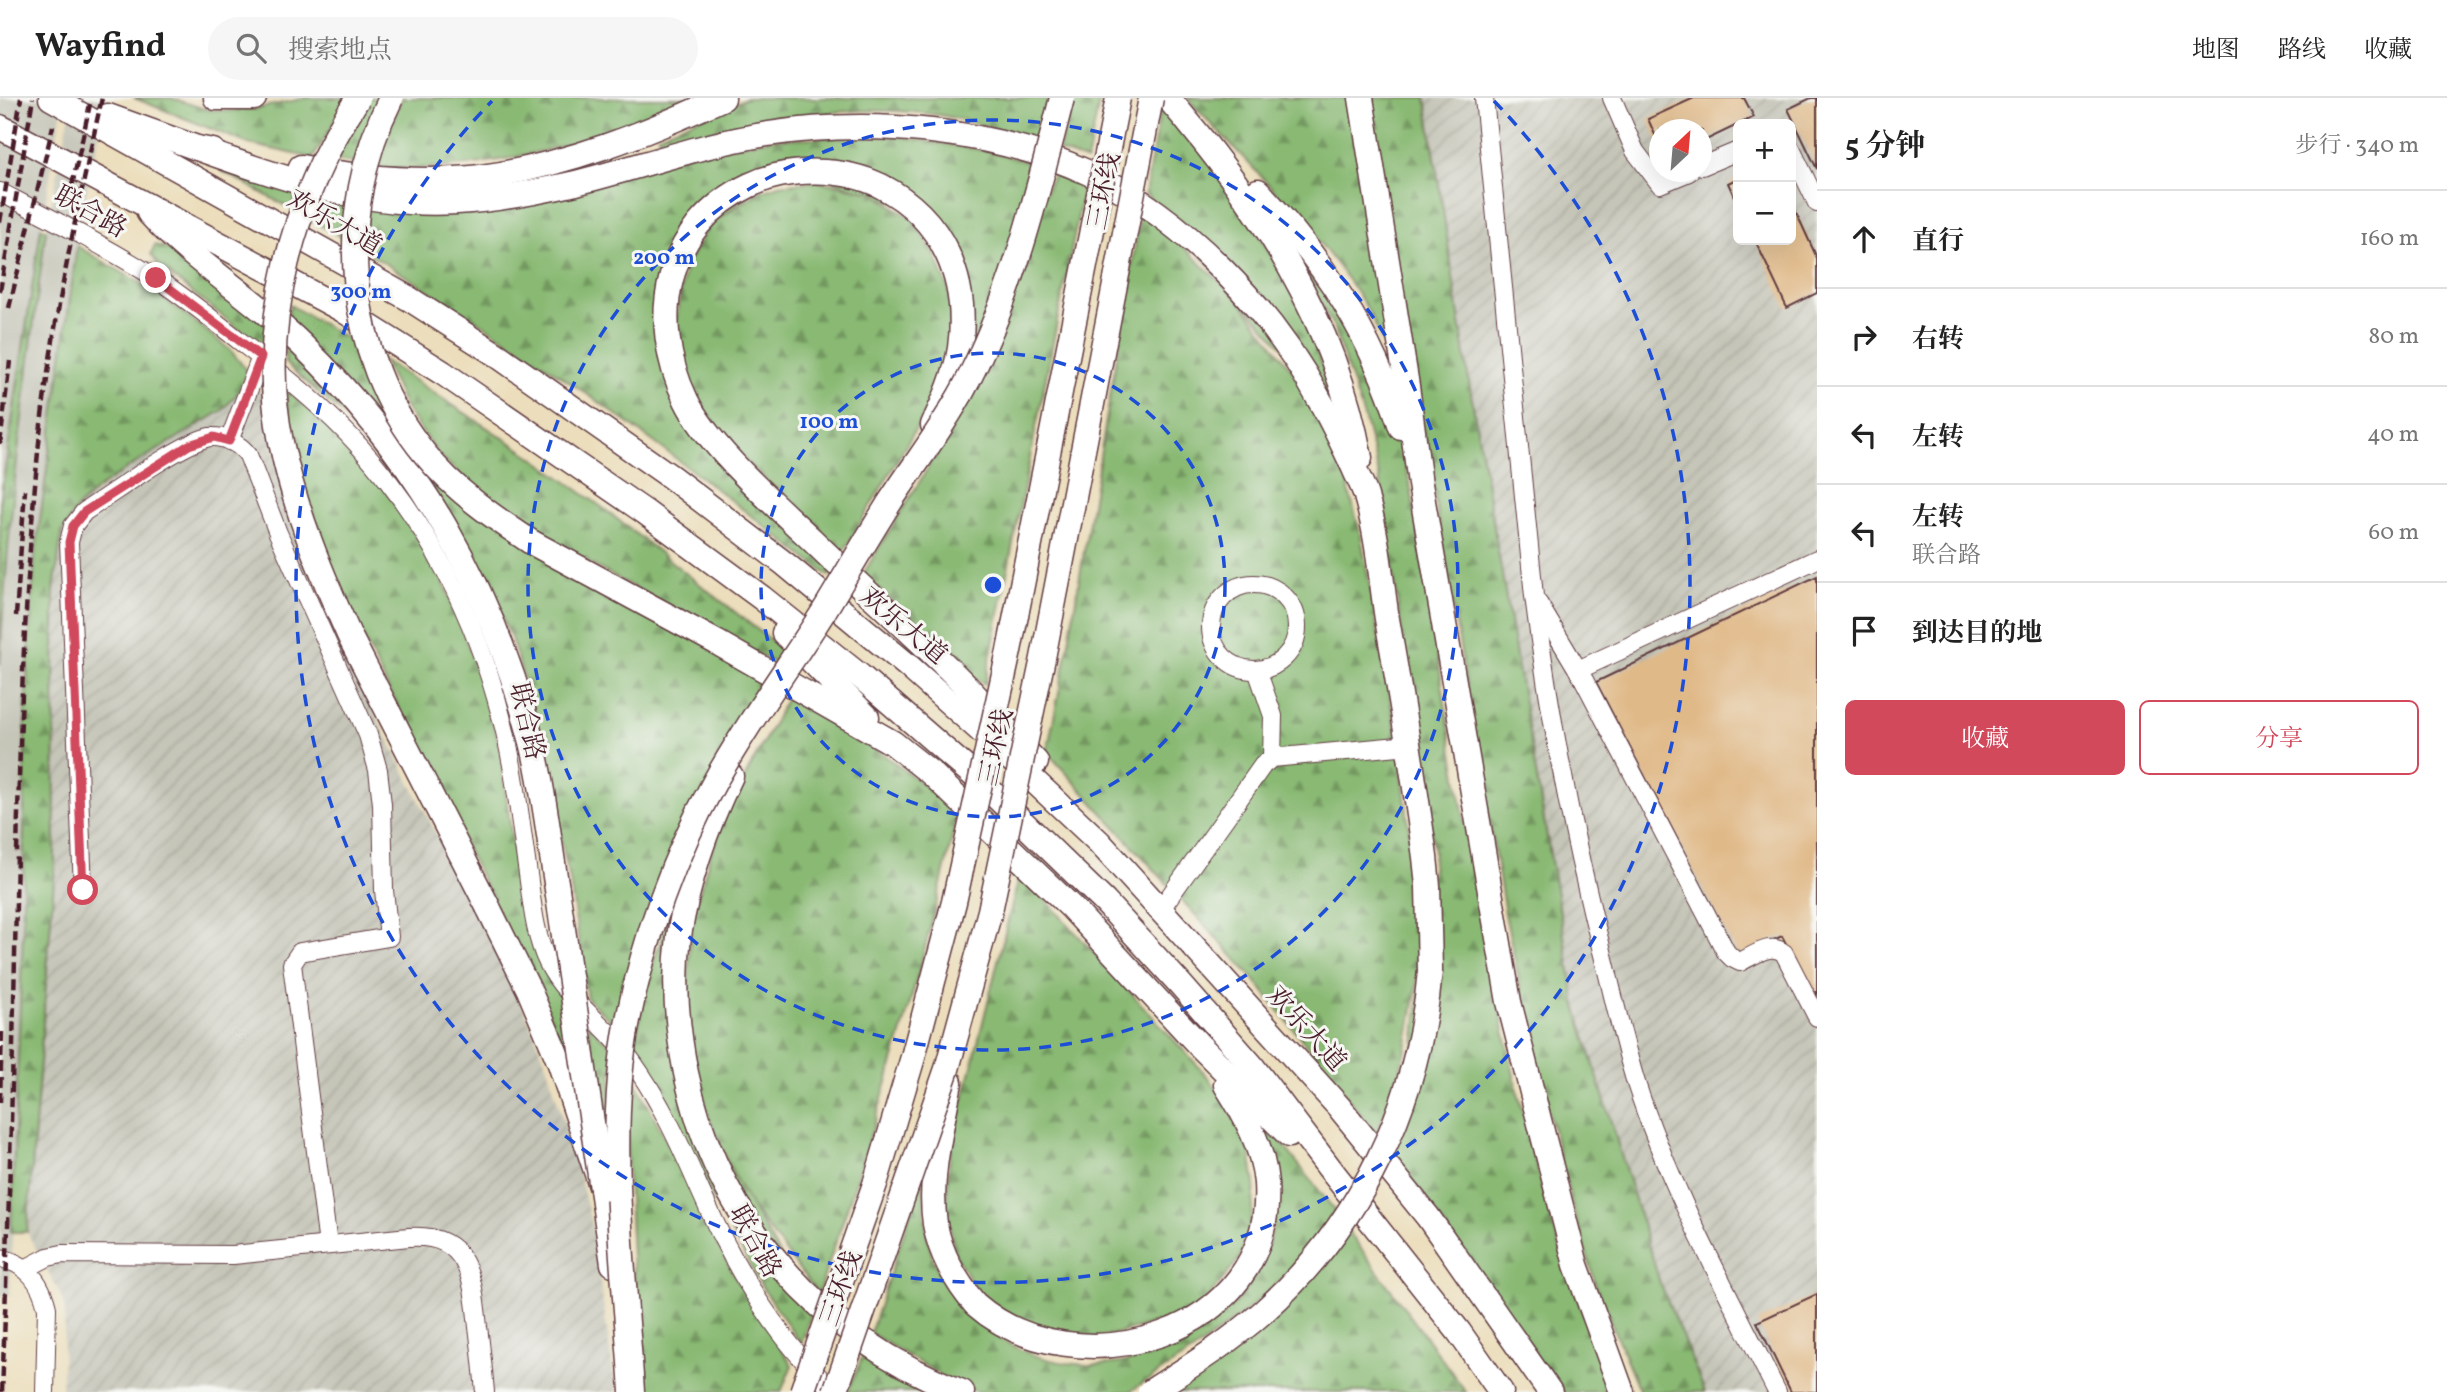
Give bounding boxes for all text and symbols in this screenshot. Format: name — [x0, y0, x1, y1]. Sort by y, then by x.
search box — [208, 17, 698, 80]
text: Wayfind — [35, 25, 166, 71]
icon: search — [232, 29, 270, 67]
text: 搜索地点 — [288, 33, 392, 69]
text: 地图 — [2192, 34, 2240, 68]
text: 路线 — [2278, 34, 2326, 68]
text: 收藏 — [2364, 34, 2412, 68]
north arrow — [1649, 119, 1712, 182]
map controls — [1733, 119, 1796, 245]
button: + — [1733, 119, 1796, 182]
text: 5 分钟 — [1845, 126, 1925, 168]
text: 步行 · 340 m — [2295, 130, 2419, 162]
street label: 三环线 — [1080, 150, 1130, 233]
street label: 联合路 — [47, 178, 133, 247]
street label: 欢乐大道 — [280, 182, 388, 265]
button: − — [1733, 182, 1796, 245]
icon: ahead — [1845, 220, 1883, 258]
text: 160 m — [2360, 223, 2419, 255]
text: 直行 — [1912, 224, 1964, 260]
text: 200 m — [633, 244, 695, 273]
route end — [140, 262, 171, 293]
text: 300 m — [331, 278, 391, 307]
icon: right — [1845, 318, 1883, 356]
text: 80 m — [2369, 321, 2419, 353]
text: 右转 — [1912, 322, 1964, 358]
text: 100 m — [799, 408, 859, 437]
icon: left — [1845, 416, 1883, 454]
text: 40 m — [2367, 419, 2419, 451]
text: 左转 — [1912, 420, 1964, 456]
text: 左转 — [1912, 500, 1964, 536]
icon: left — [1845, 514, 1883, 552]
text: 60 m — [2369, 517, 2419, 549]
text: 联合路 — [1912, 540, 1981, 572]
centre of rings — [981, 573, 1005, 597]
street label: 欢乐大道 — [851, 579, 954, 674]
icon: arrive — [1845, 612, 1883, 650]
text: 到达目的地 — [1912, 616, 2042, 652]
street label: 联合路 — [500, 679, 552, 764]
button: 收藏 — [1845, 700, 2125, 775]
button: 分享 — [2139, 700, 2419, 775]
street label: 三环线 — [971, 706, 1023, 789]
route start — [67, 874, 98, 905]
street label: 欢乐大道 — [1257, 979, 1354, 1080]
street label: 联合路 — [720, 1199, 789, 1285]
street label: 三环线 — [812, 1246, 872, 1331]

